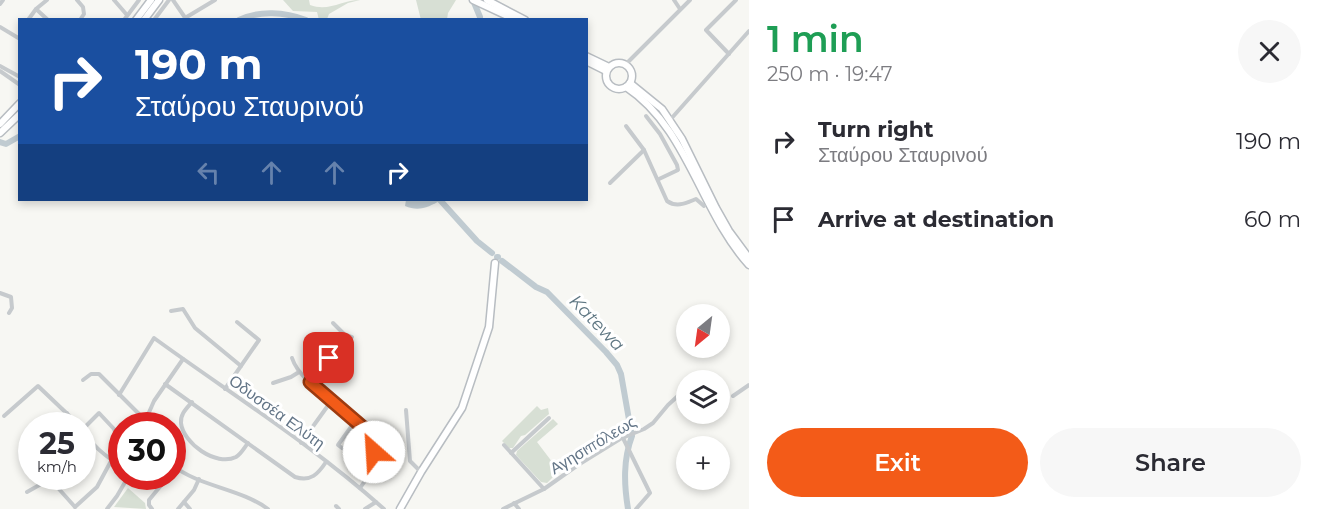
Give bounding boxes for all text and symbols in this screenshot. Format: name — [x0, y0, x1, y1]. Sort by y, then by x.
text: 1 min — [767, 17, 864, 61]
button: close — [1238, 20, 1301, 83]
text: 190 m — [135, 38, 263, 90]
icon: right — [36, 42, 114, 120]
text: 250 m · 19:47 — [767, 62, 893, 86]
text: Σταύρου Σταυρινού — [135, 90, 364, 123]
text: Turn right — [818, 116, 933, 143]
icon: right — [767, 125, 800, 158]
text: 190 m — [1236, 128, 1301, 155]
text: Σταύρου Σταυρινού — [818, 143, 988, 167]
icon: left — [192, 156, 225, 189]
icon: ahead — [255, 156, 288, 189]
icon: ahead — [318, 156, 351, 189]
icon: right — [381, 156, 414, 189]
icon: arrive — [767, 203, 800, 236]
text: Arrive at destination — [818, 206, 1054, 233]
text: 60 m — [1244, 206, 1301, 233]
water label: Katewa — [565, 290, 629, 356]
north arrow — [676, 304, 730, 358]
map controls — [676, 304, 730, 490]
pin — [303, 332, 354, 383]
icon: arrive — [312, 341, 345, 374]
button: layers — [676, 370, 730, 424]
street label: Οδυσσέα Ελύτη — [225, 371, 329, 453]
speed limit sign: 30 — [108, 412, 186, 490]
street label: Αγησιπόλεως — [546, 412, 640, 478]
position arrow — [342, 420, 406, 484]
text: 25 — [39, 425, 75, 462]
button: Exit — [767, 428, 1028, 497]
button: Share — [1040, 428, 1301, 497]
button: + — [676, 436, 730, 490]
text: km/h — [37, 457, 77, 476]

